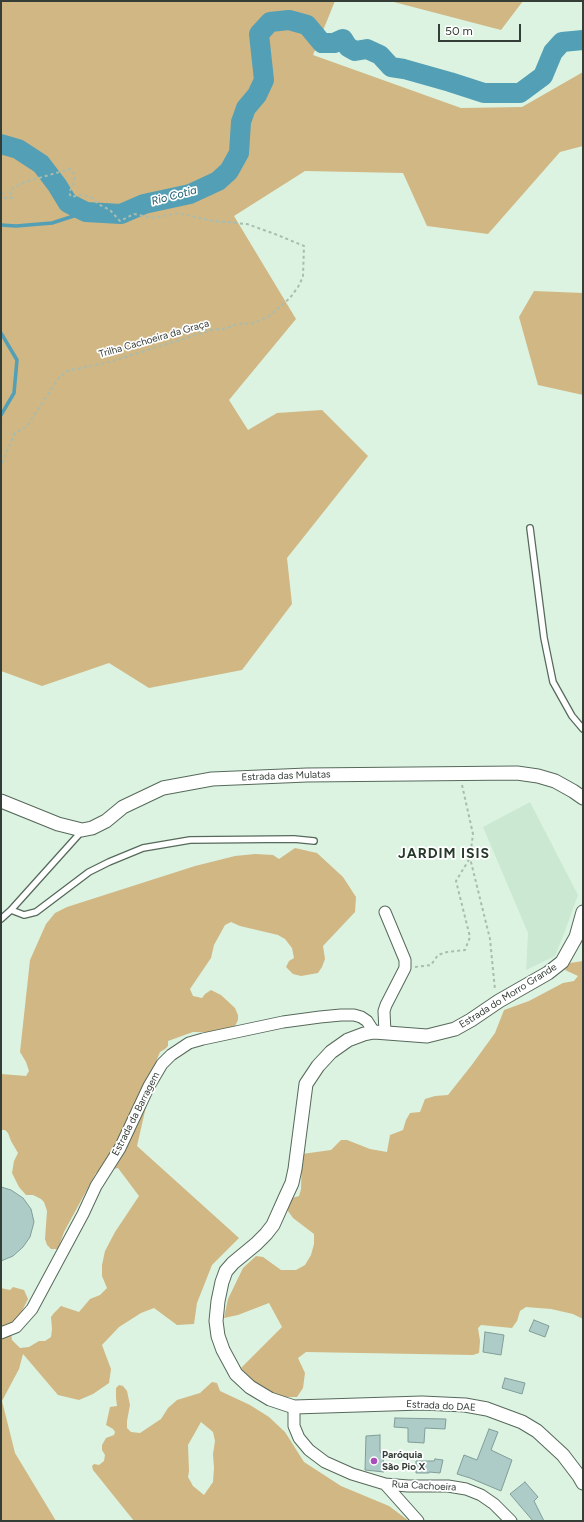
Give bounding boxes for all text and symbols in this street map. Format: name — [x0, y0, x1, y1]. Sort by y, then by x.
scale bar — [440, 16, 523, 42]
text: 50 m — [445, 24, 473, 38]
water label: Rio Cotia — [150, 184, 198, 208]
street label: Trilha Cachoeira da Graça — [98, 318, 210, 360]
street label: Estrada das Mulatas — [241, 768, 331, 784]
district label: JARDIM ISIS — [398, 846, 490, 862]
street label: Estrada do Morro Grande — [457, 961, 559, 1031]
street label: Estrada da Barragem — [110, 1070, 162, 1158]
street label: Estrada do DAE — [406, 1398, 476, 1414]
place label: Paróquia São Pio X — [382, 1449, 425, 1472]
marker: Paróquia São Pio X — [369, 1456, 379, 1466]
street label: Rua Cachoeira — [391, 1478, 457, 1494]

